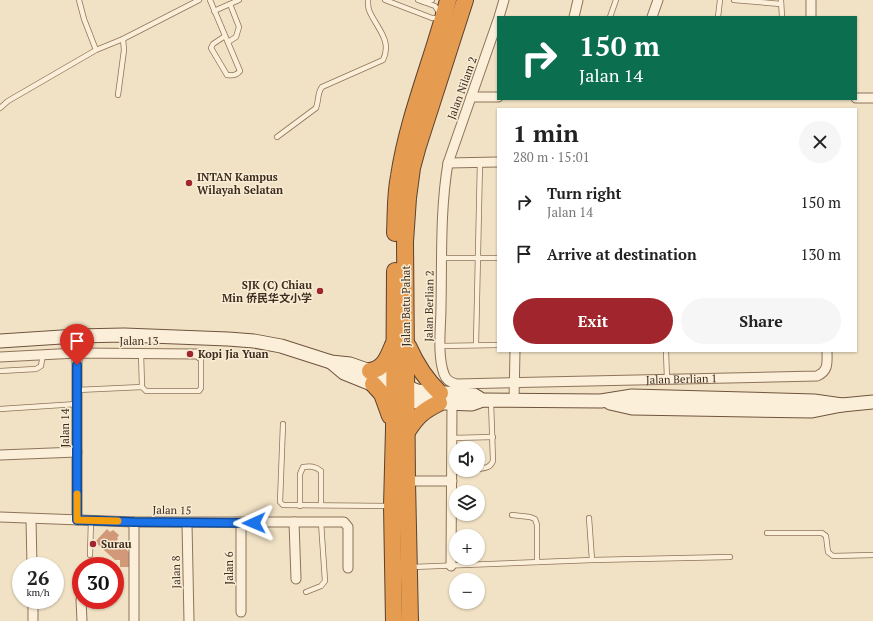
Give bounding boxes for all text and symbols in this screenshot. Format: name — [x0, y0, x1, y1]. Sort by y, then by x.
text: 150 m — [579, 27, 660, 64]
icon: right — [513, 32, 565, 84]
street label: Jalan Nilam 2 — [444, 55, 480, 121]
text: Jalan 14 — [579, 63, 643, 87]
text: 1 min — [513, 117, 579, 149]
button: close — [799, 121, 841, 163]
text: 280 m · 15:01 — [513, 148, 590, 166]
place label: INTAN Kampus Wilayah Selatan — [197, 170, 283, 197]
marker: INTAN Kampus Wilayah Selatan — [184, 178, 194, 188]
text: Turn right — [547, 183, 622, 203]
icon: right — [513, 191, 535, 213]
text: 150 m — [800, 192, 841, 212]
text: Jalan 14 — [547, 203, 593, 221]
icon: arrive — [513, 243, 535, 265]
text: Arrive at destination — [547, 244, 697, 264]
text: 130 m — [800, 244, 841, 264]
street label: Jalan Batu Pahat — [399, 266, 413, 346]
street label: Jalan Berlian 2 — [421, 270, 437, 342]
place label: SJK (C) Chiau Min 侨民华文小学 — [222, 278, 312, 305]
marker: SJK (C) Chiau Min 侨民华文小学 — [315, 286, 325, 296]
button: Exit — [513, 298, 673, 344]
button: Share — [681, 298, 841, 344]
pin — [60, 324, 94, 365]
icon: arrive — [66, 330, 88, 352]
street label: Jalan 13 — [119, 334, 159, 348]
place label: Kopi Jia Yuan — [198, 347, 269, 361]
marker: Kopi Jia Yuan — [185, 349, 195, 359]
street label: Jalan Berlian 1 — [646, 371, 717, 387]
street label: Jalan 14 — [58, 408, 72, 448]
map controls — [449, 441, 485, 609]
button: sound — [449, 441, 485, 477]
button: layers — [449, 485, 485, 521]
position arrow — [233, 502, 275, 544]
street label: Jalan 15 — [152, 503, 192, 517]
button: + — [449, 529, 485, 565]
place label: Surau — [101, 537, 132, 551]
marker: Surau — [88, 539, 98, 549]
street label: Jalan 6 — [222, 551, 236, 585]
street label: Jalan 8 — [169, 555, 183, 589]
speed limit sign: 30 — [72, 557, 124, 609]
text: 26 — [27, 564, 49, 591]
button: − — [449, 573, 485, 609]
text: km/h — [26, 586, 50, 599]

